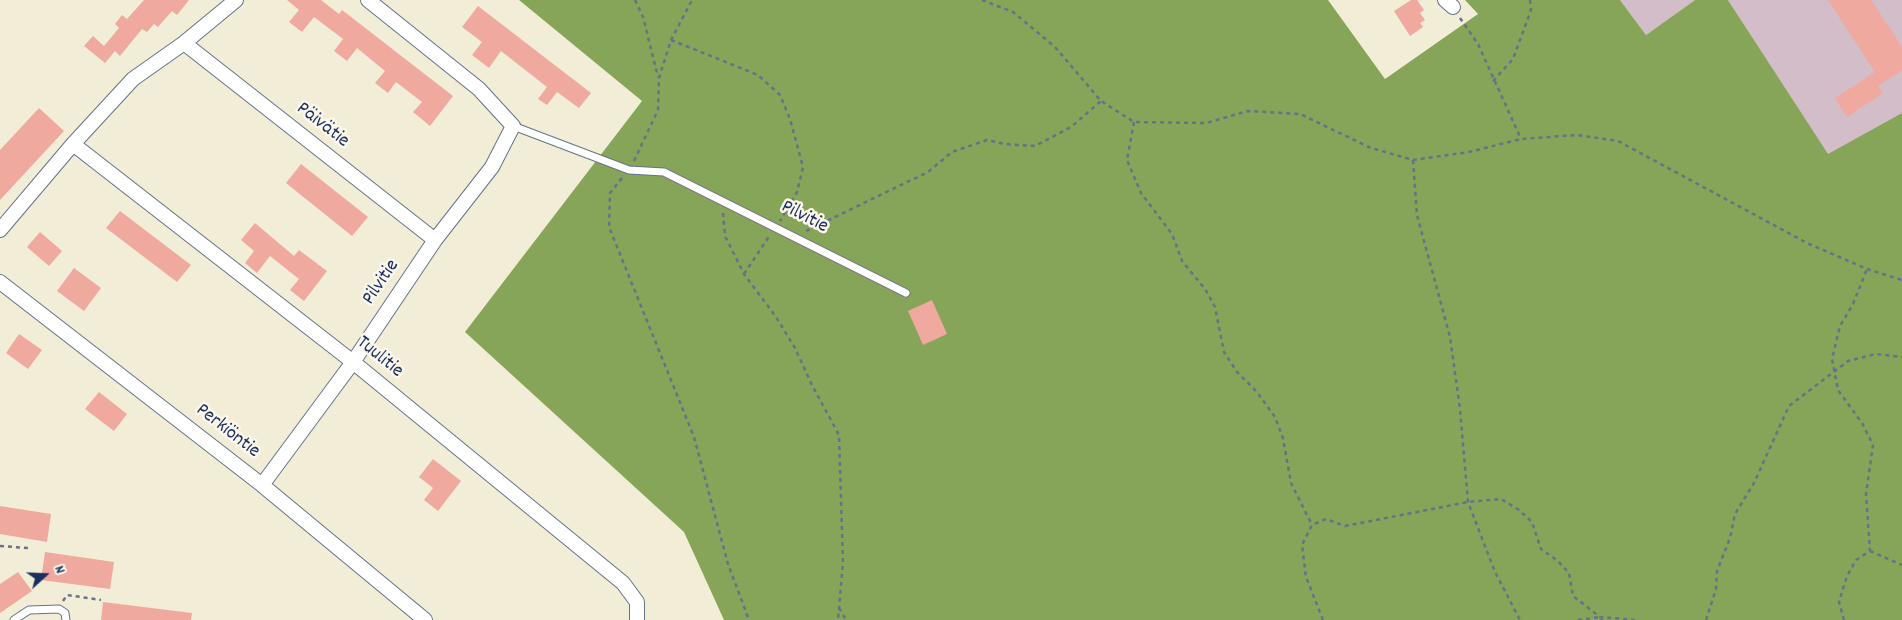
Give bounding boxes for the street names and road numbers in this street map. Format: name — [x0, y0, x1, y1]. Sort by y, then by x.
street label: Päivätie — [291, 98, 353, 154]
street label: Pilvitie — [777, 196, 831, 240]
street label: Pilvitie — [358, 256, 406, 310]
street label: Tuulitie — [351, 332, 407, 384]
street label: Perkiöntie — [190, 399, 264, 465]

